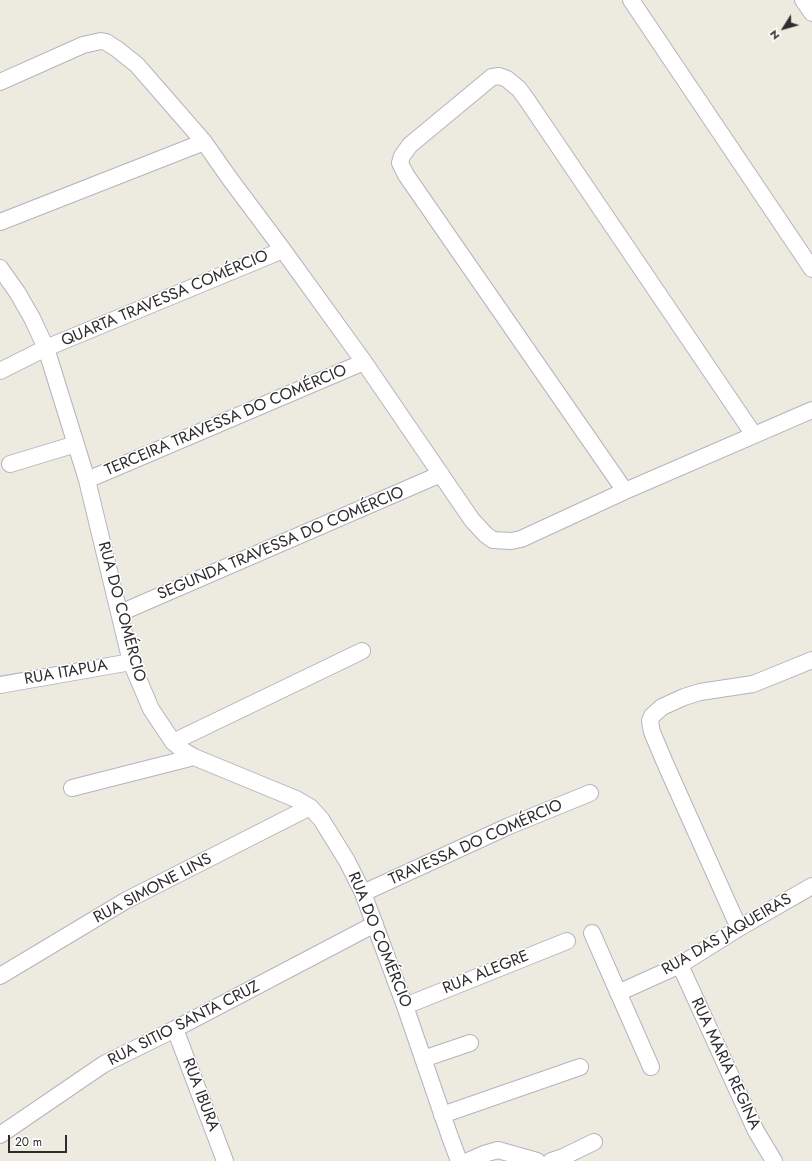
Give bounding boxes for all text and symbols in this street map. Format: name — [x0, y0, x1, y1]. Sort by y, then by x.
north arrow — [764, 8, 804, 48]
text: N — [765, 27, 783, 44]
street label: QUARTA TRAVESSA COMÉRCIO — [59, 247, 271, 351]
street label: TERCEIRA TRAVESSA DO COMÉRCIO — [102, 361, 350, 481]
street label: SEGUNDA TRAVESSA DO COMÉRCIO — [155, 483, 407, 605]
street label: RUA DO COMÉRCIO — [93, 540, 149, 684]
street label: RUA ITAPUA — [23, 656, 109, 690]
street label: TRAVESSA DO COMÉRCIO — [386, 796, 566, 890]
street label: RUA SIMONE LINS — [91, 850, 215, 928]
street label: RUA DO COMÉRCIO — [343, 869, 415, 1011]
street label: RUA DAS JAQUEIRAS — [659, 890, 795, 980]
street label: RUA ALEGRE — [440, 947, 532, 999]
street label: RUA SITIO SANTA CRUZ — [105, 977, 263, 1071]
street label: RUA MARIA REGINA — [686, 995, 764, 1133]
street label: RUA IBURA — [177, 1056, 223, 1134]
scale bar — [10, 1127, 69, 1153]
text: 20 m — [15, 1133, 42, 1151]

